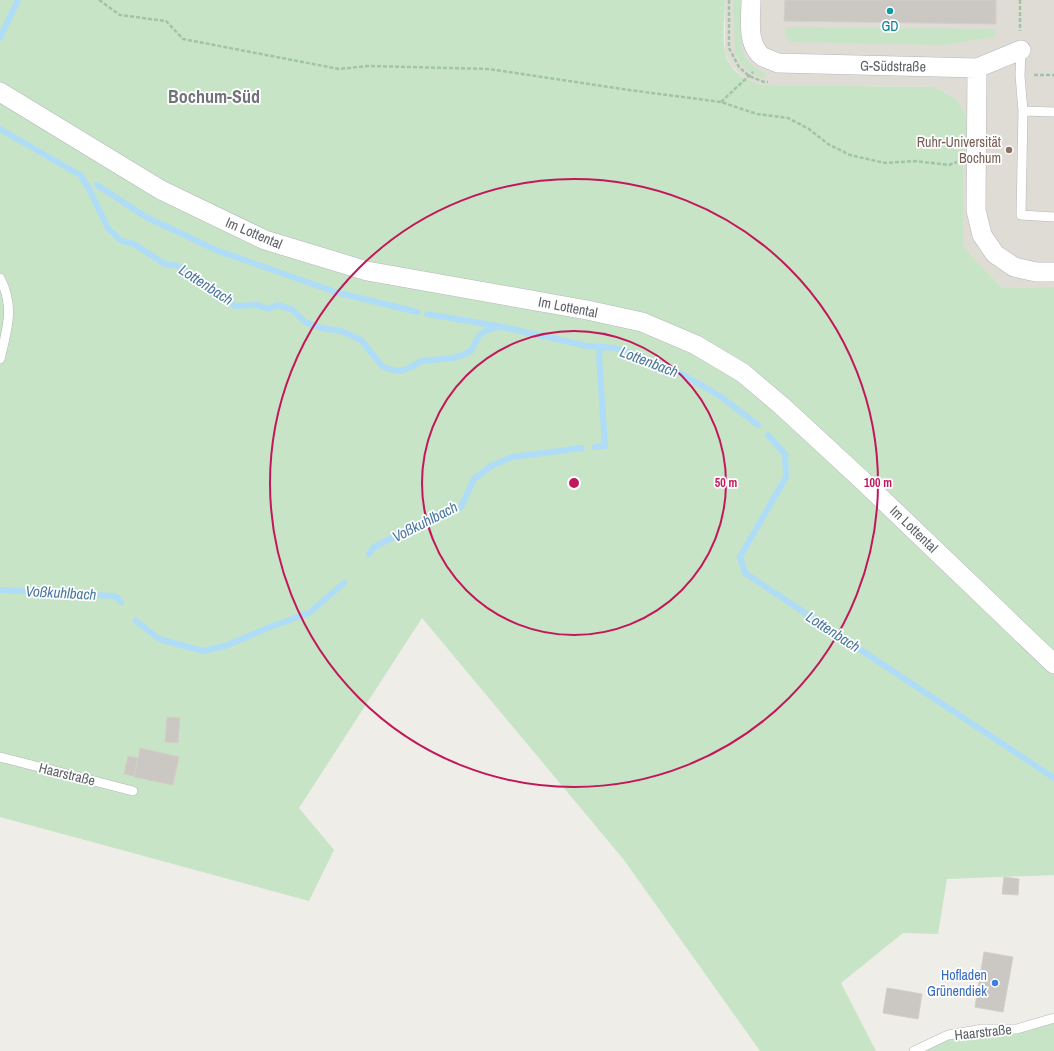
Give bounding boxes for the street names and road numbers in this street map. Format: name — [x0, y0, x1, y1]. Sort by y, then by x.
street label: G-Südstraße — [860, 56, 926, 76]
street label: Im Lottental — [223, 213, 285, 253]
street label: Im Lottental — [537, 292, 599, 322]
street label: Im Lottental — [886, 502, 942, 556]
street label: Haarstraße — [37, 758, 97, 790]
street label: Haarstraße — [954, 1020, 1012, 1044]

